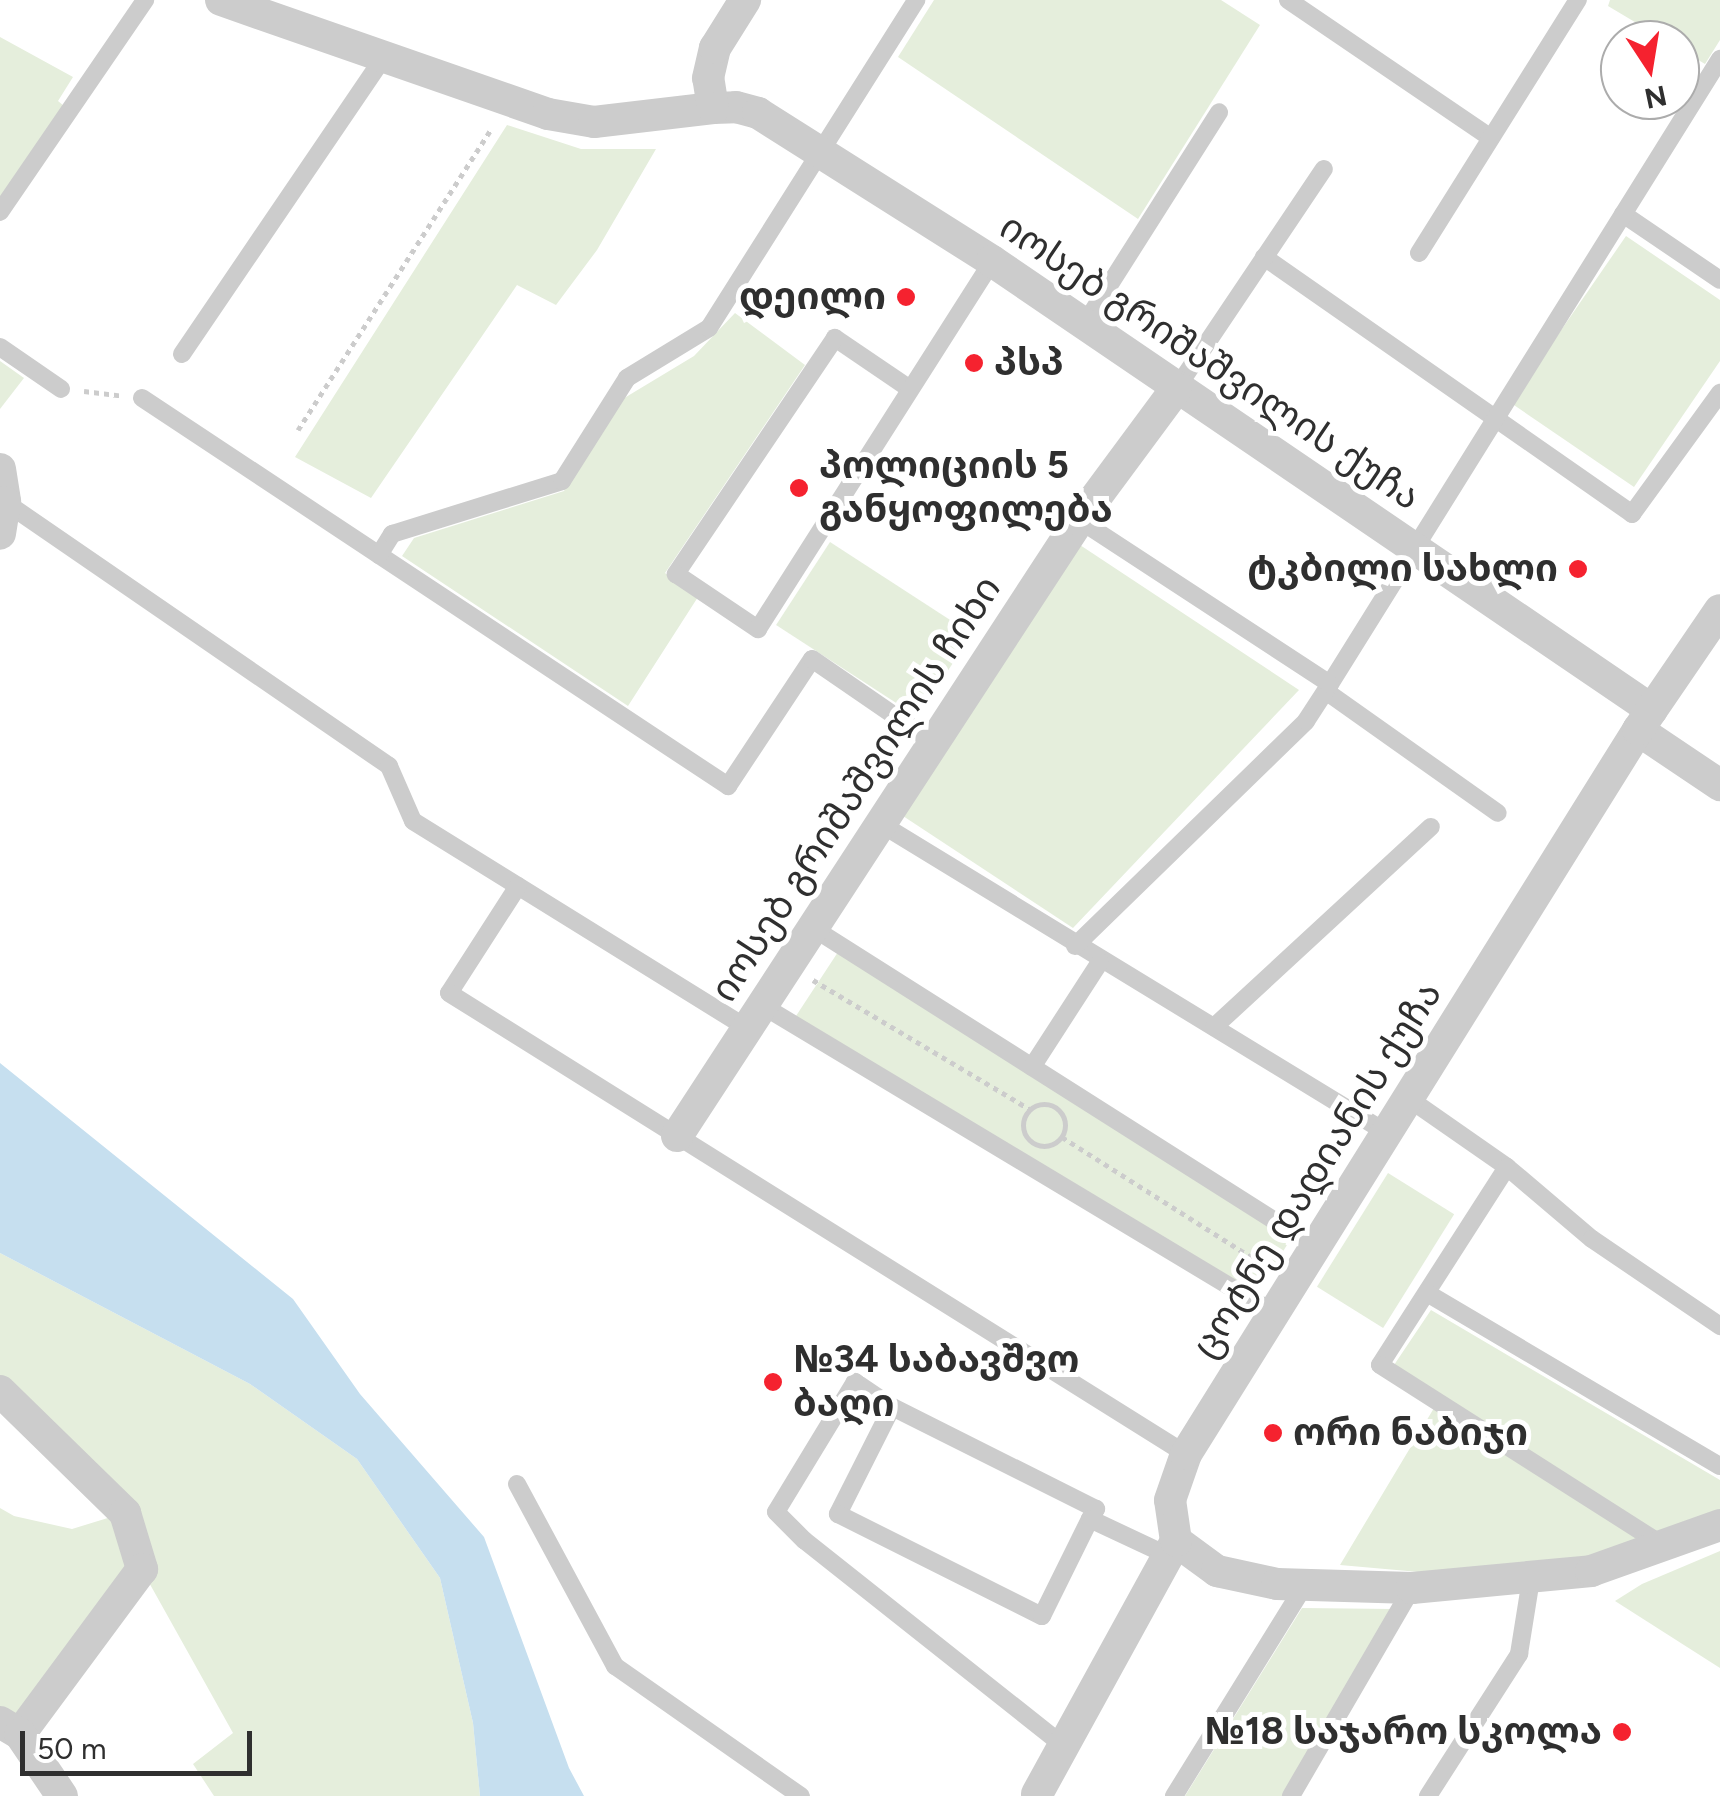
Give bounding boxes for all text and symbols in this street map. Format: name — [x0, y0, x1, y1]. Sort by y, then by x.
north arrow — [1600, 20, 1700, 120]
text: N — [1642, 79, 1670, 116]
street label: იოსებ გრიშაშვილის ქუჩა — [991, 204, 1429, 520]
place label: დეილი — [739, 274, 886, 320]
marker: დეილი — [895, 286, 917, 308]
place label: პსპ — [994, 340, 1064, 386]
marker: პსპ — [963, 352, 985, 374]
place label: პოლიციის 5 განყოფილება — [819, 443, 1113, 532]
marker: პოლიციის 5 განყოფილება — [788, 477, 810, 499]
place label: ტკბილი სახლი — [1247, 546, 1558, 592]
marker: ტკბილი სახლი — [1567, 558, 1589, 580]
street label: იოსებ გრიშაშვილის ჩიხი — [701, 568, 1011, 1010]
street label: ცოტნე დადიანის ქუჩა — [1182, 973, 1452, 1367]
place label: №34 საბავშვო ბაღი — [793, 1337, 1080, 1426]
marker: №34 საბავშვო ბაღი — [762, 1371, 784, 1393]
place label: ორი ნაბიჯი — [1293, 1410, 1528, 1456]
marker: ორი ნაბიჯი — [1262, 1422, 1284, 1444]
place label: №18 საჯარო სკოლა — [1204, 1709, 1602, 1755]
scale bar — [25, 1711, 258, 1773]
marker: №18 საჯარო სკოლა — [1611, 1721, 1633, 1743]
text: 50 m — [37, 1730, 106, 1767]

